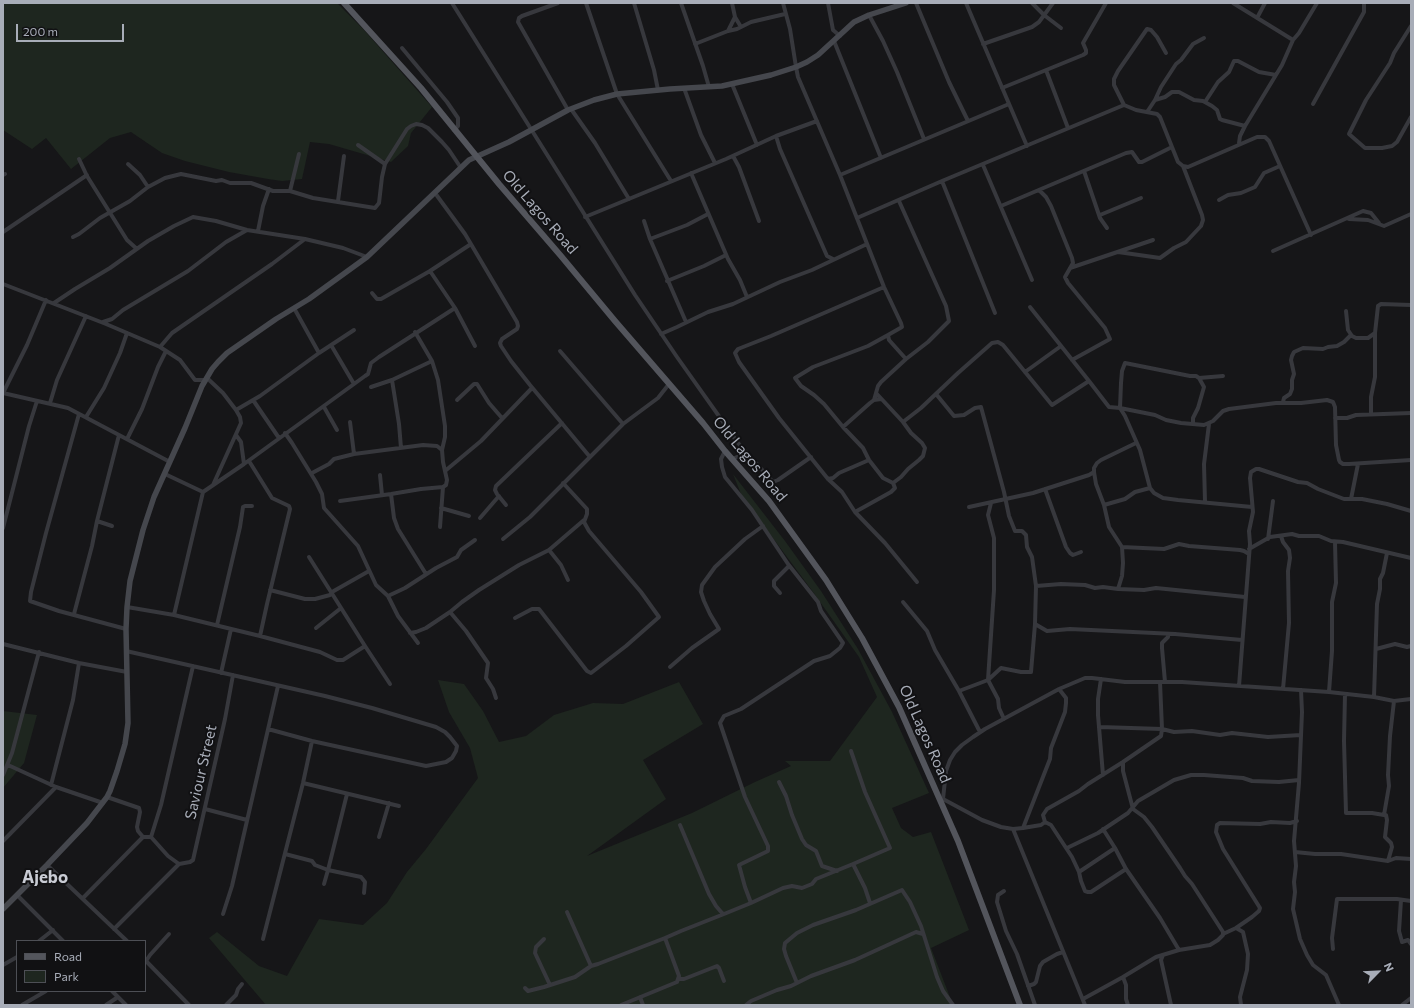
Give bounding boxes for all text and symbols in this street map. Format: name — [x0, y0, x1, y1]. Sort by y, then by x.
scale bar — [18, 16, 126, 42]
text: 200 m — [23, 24, 58, 38]
street label: Old Lagos Road — [499, 166, 581, 258]
street label: Old Lagos Road — [709, 413, 791, 505]
street label: Old Lagos Road — [895, 682, 955, 786]
street label: Saviour Street — [181, 723, 221, 821]
district label: Ajebo — [22, 867, 68, 887]
legend — [16, 940, 146, 992]
text: Road — [54, 949, 82, 963]
north arrow — [1358, 952, 1398, 992]
text: N — [1382, 960, 1397, 973]
text: Park — [54, 969, 79, 983]

